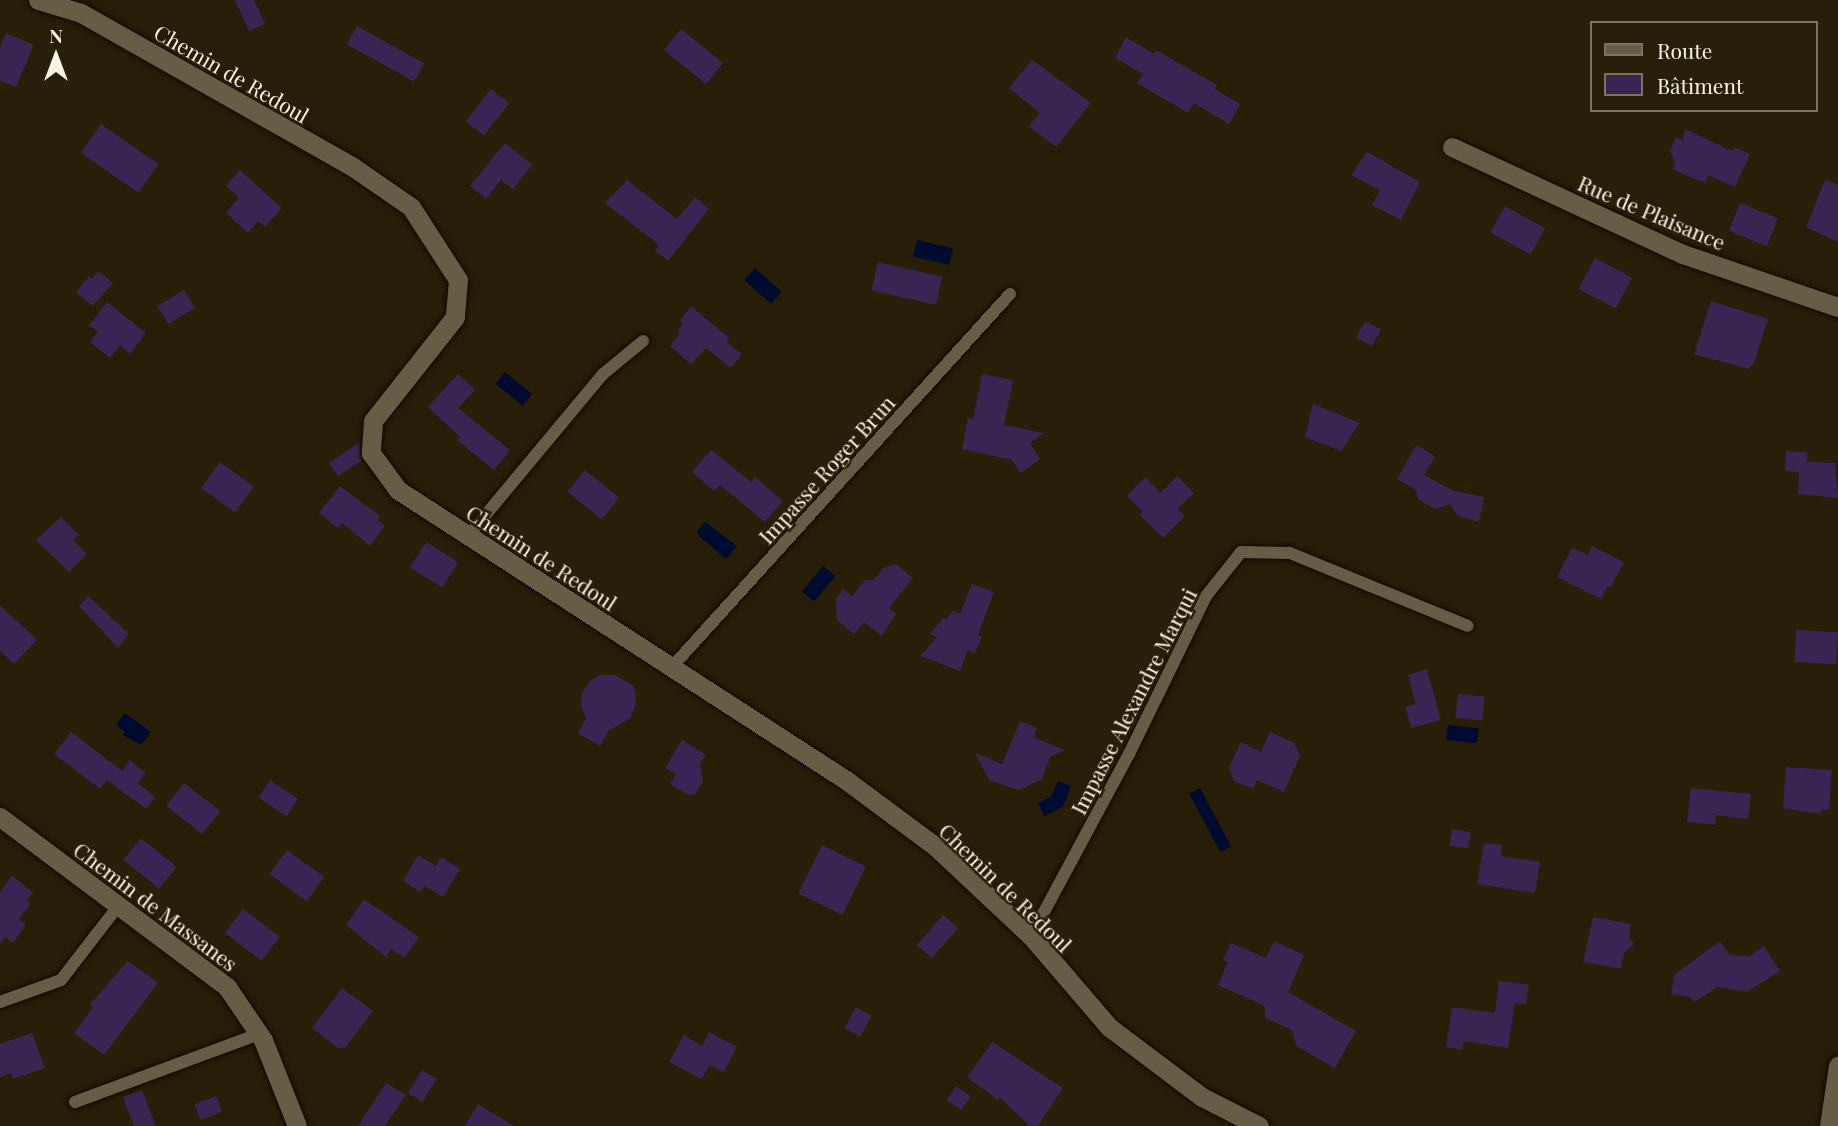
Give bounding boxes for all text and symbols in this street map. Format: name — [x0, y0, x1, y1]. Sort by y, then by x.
street label: Chemin de Redoul — [150, 19, 314, 127]
north arrow — [21, 21, 91, 91]
legend — [1590, 21, 1817, 112]
text: N — [49, 22, 63, 48]
text: Route — [1657, 36, 1712, 64]
text: Bâtiment — [1657, 71, 1743, 99]
street label: Rue de Plaisance — [1575, 170, 1729, 254]
street label: Impasse Roger Brun — [753, 389, 899, 549]
street label: Chemin de Redoul — [462, 499, 622, 615]
street label: Impasse Alexandre Marqui — [1065, 583, 1201, 819]
street label: Chemin de Redoul — [935, 817, 1077, 957]
street label: Chemin de Massanes — [69, 836, 243, 976]

